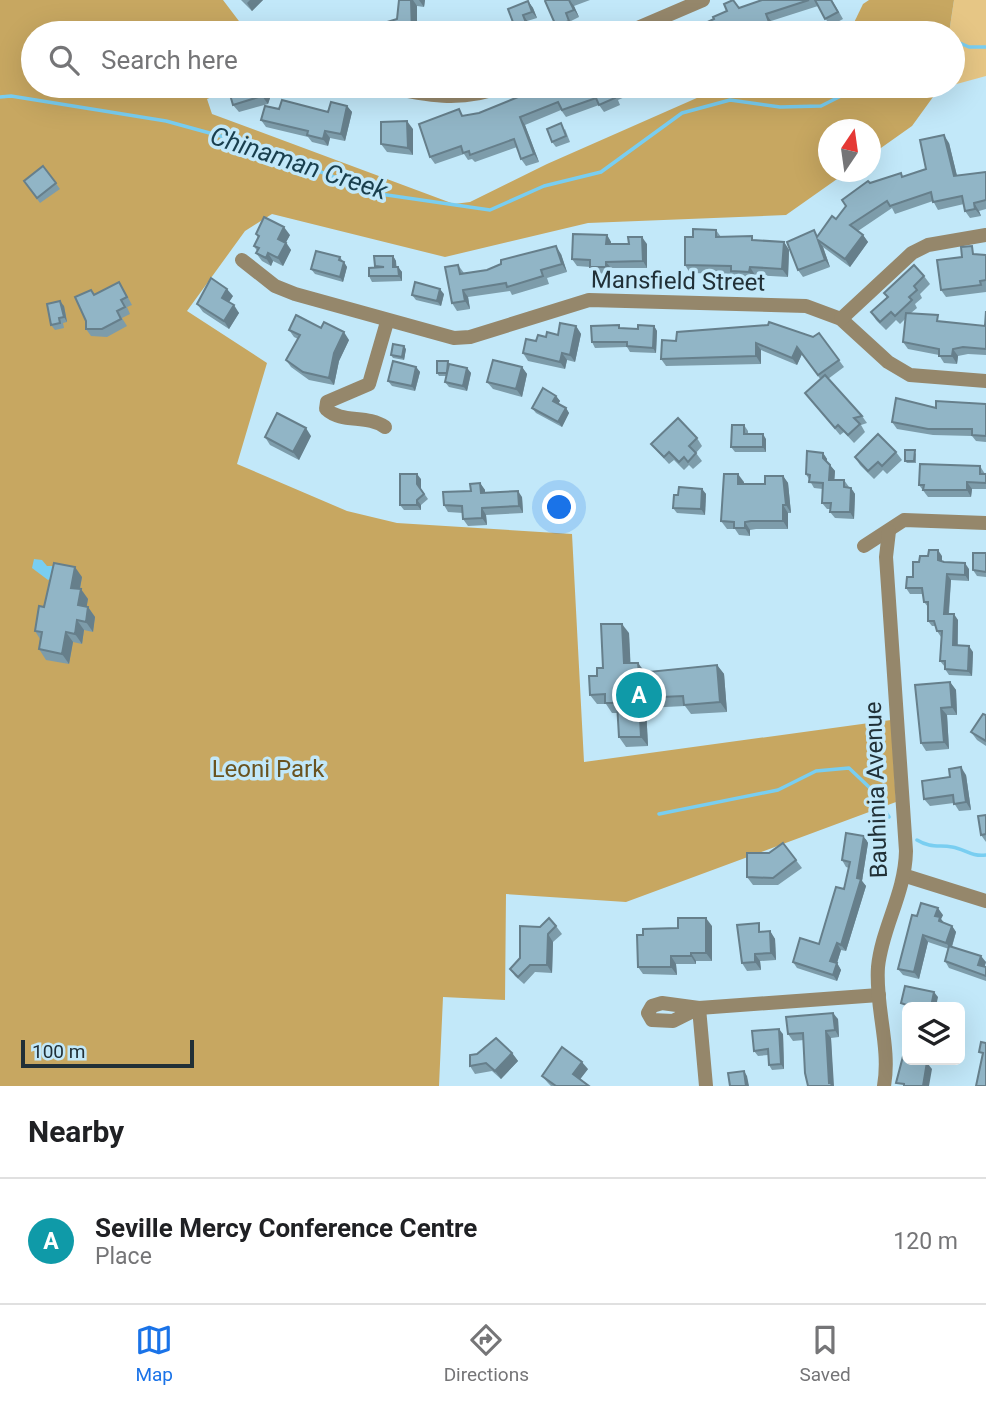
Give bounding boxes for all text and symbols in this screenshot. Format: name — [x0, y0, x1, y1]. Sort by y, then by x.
search box — [21, 21, 965, 98]
icon: search — [45, 41, 83, 79]
text: Search here — [101, 45, 238, 75]
north arrow — [818, 119, 881, 182]
water label: Chinaman Creek — [207, 120, 393, 206]
street label: Mansfield Street — [591, 265, 766, 297]
your location — [542, 490, 576, 524]
pin: A — [616, 669, 662, 721]
street label: Bauhinia Avenue — [859, 701, 893, 879]
park label: Leoni Park — [212, 755, 325, 783]
map controls — [902, 1002, 965, 1065]
button: layers — [902, 1002, 965, 1065]
scale bar — [21, 1037, 194, 1069]
text: 100 m — [32, 1040, 85, 1063]
text: Nearby — [28, 1114, 124, 1149]
text: Seville Mercy Conference Centre — [95, 1213, 477, 1243]
text: A — [43, 1228, 59, 1255]
text: 120 m — [893, 1228, 958, 1255]
text: Place — [95, 1243, 152, 1270]
tab: Map — [135, 1321, 173, 1386]
tab: Directions — [444, 1321, 529, 1386]
tab: Saved — [799, 1321, 851, 1386]

